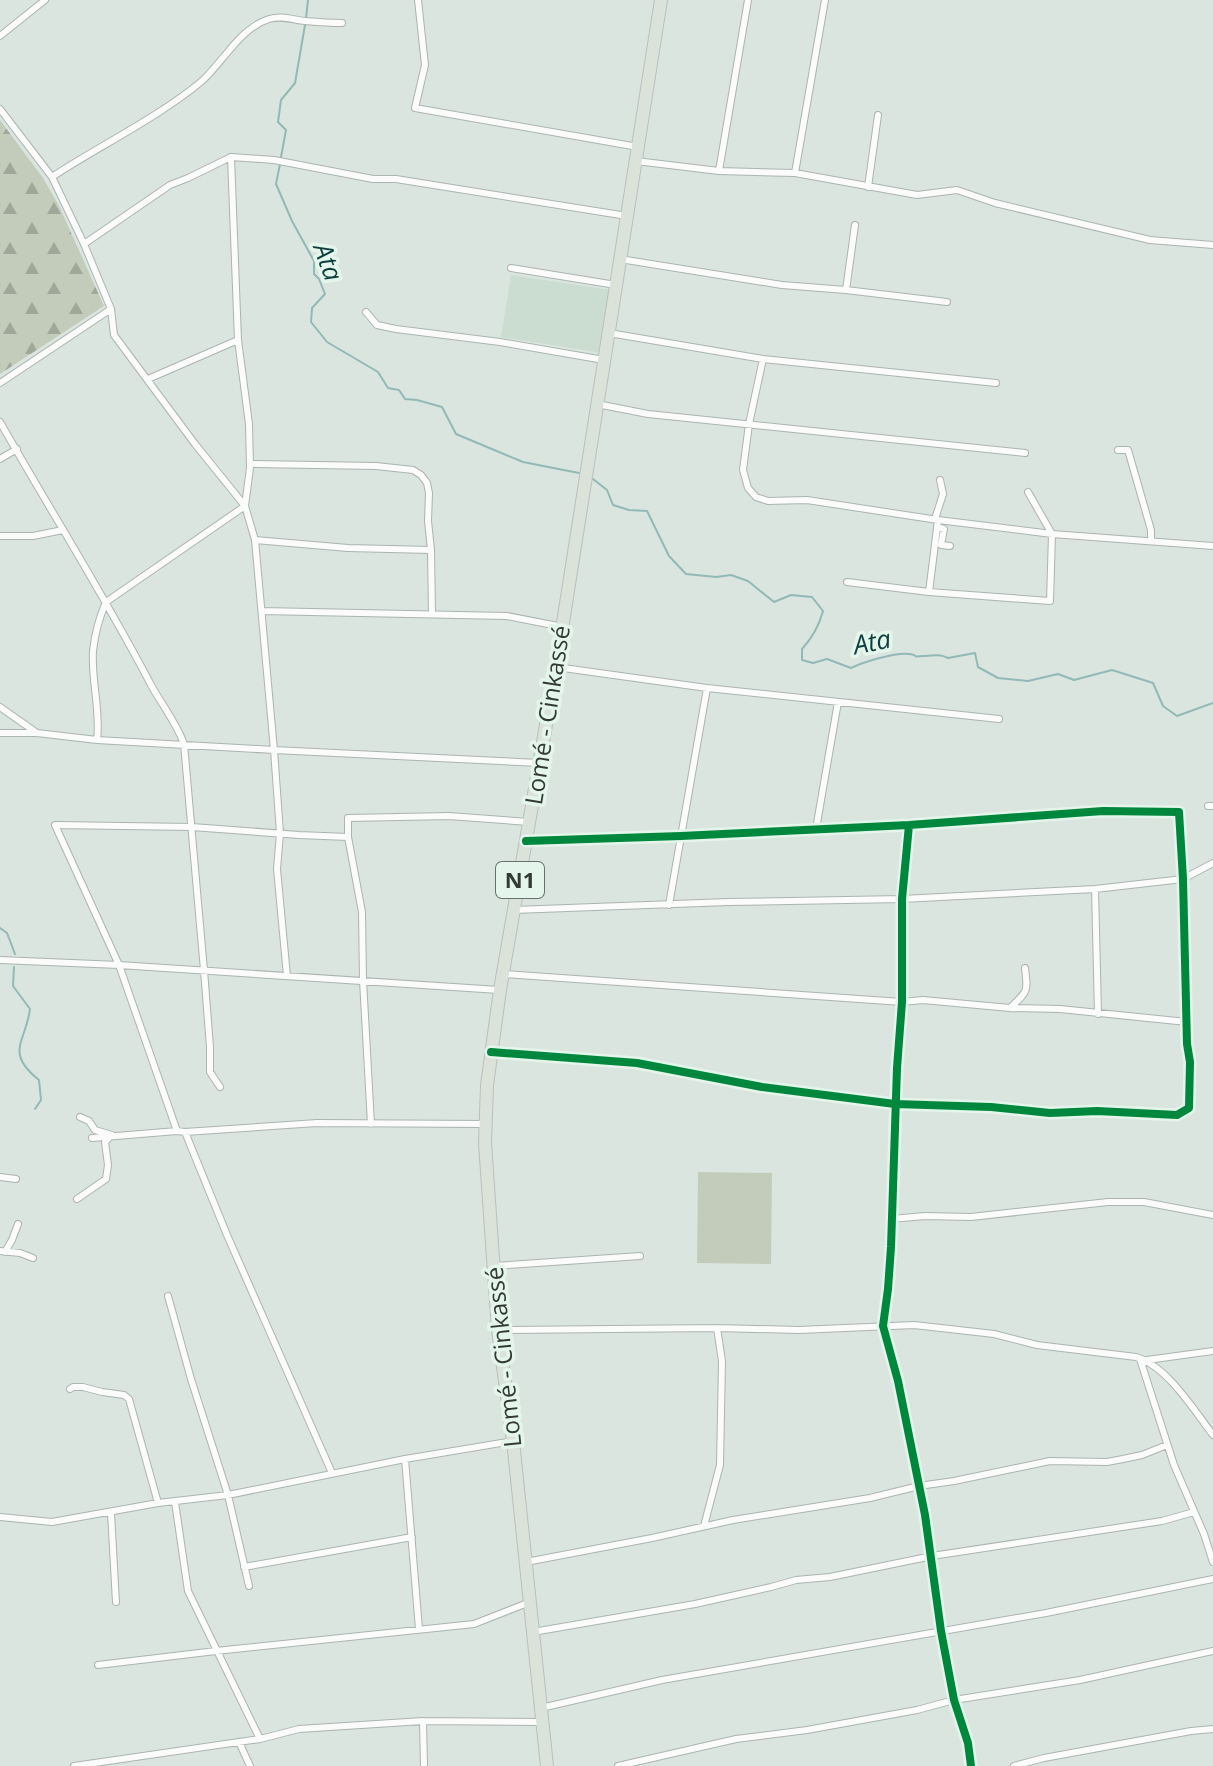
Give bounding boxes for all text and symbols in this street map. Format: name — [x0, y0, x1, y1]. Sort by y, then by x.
water label: Ata — [305, 236, 352, 286]
water label: Ata — [848, 620, 894, 663]
street label: Lomé - Cinkassé — [516, 623, 577, 807]
road number: N1 — [496, 862, 544, 898]
street label: Lomé - Cinkassé — [477, 1265, 528, 1449]

